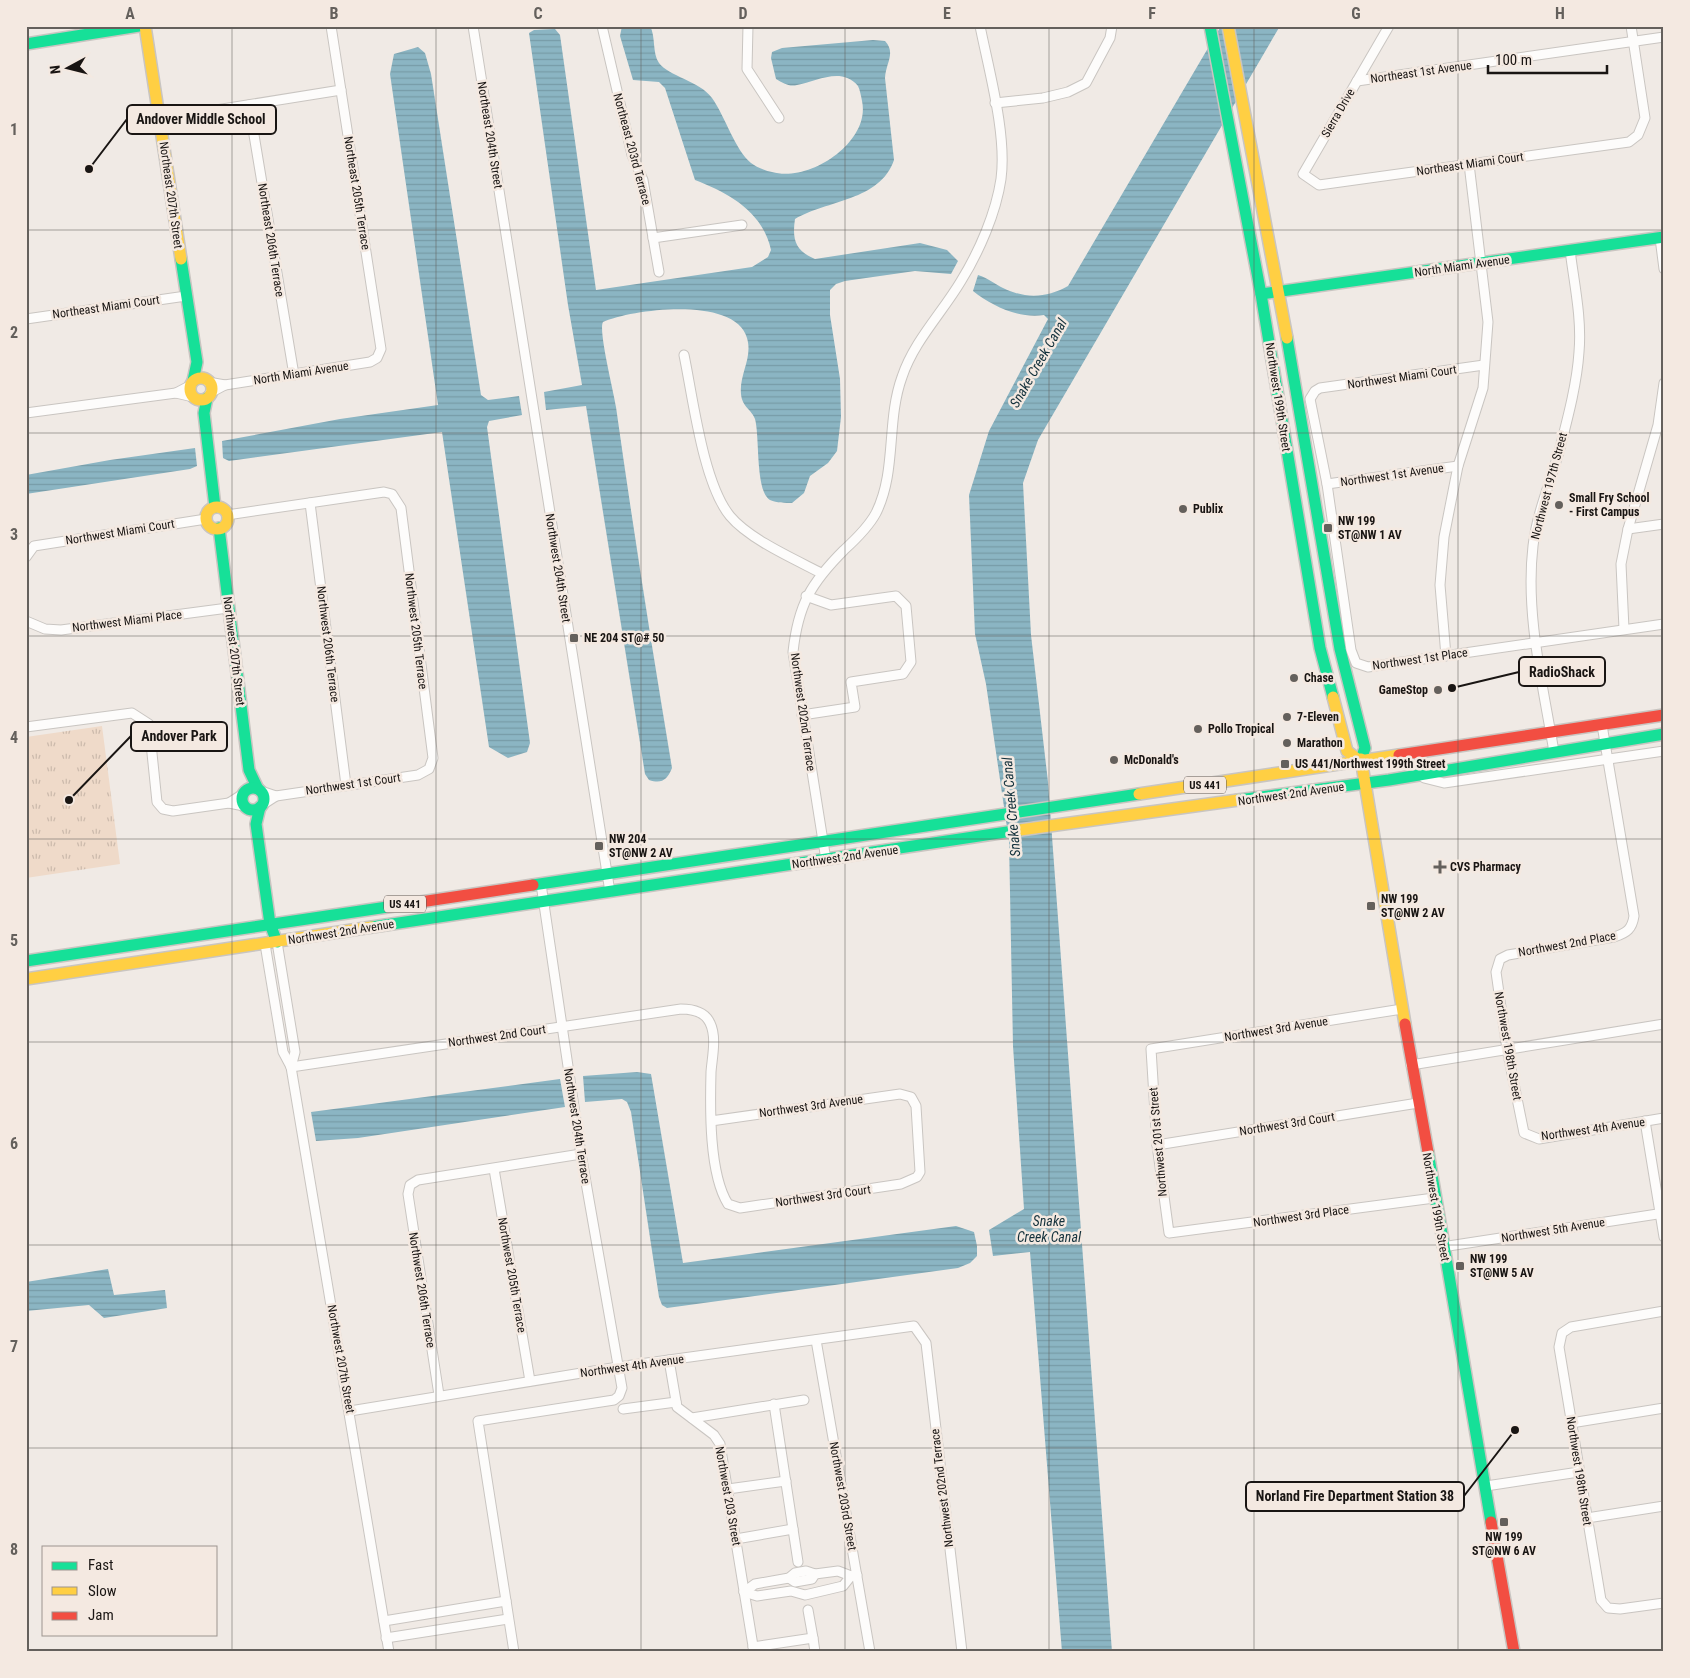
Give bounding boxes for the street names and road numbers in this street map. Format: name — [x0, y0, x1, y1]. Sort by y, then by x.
street label: Northeast 1st Avenue — [1369, 58, 1473, 86]
street label: Northeast 204th Street — [475, 81, 505, 190]
street label: Sierra Drive — [1318, 86, 1358, 140]
street label: Northeast 203rd Terrace — [610, 92, 654, 207]
street label: Northeast 205th Terrace — [341, 135, 373, 251]
street label: Northeast 207th Street — [157, 141, 186, 250]
street label: Northeast Miami Court — [1415, 149, 1525, 178]
street label: Northeast 206th Terrace — [255, 182, 287, 298]
street label: North Miami Avenue — [1413, 252, 1511, 280]
street label: Northeast Miami Court — [51, 292, 161, 321]
street label: Northwest 199th Street — [1262, 342, 1294, 453]
street label: North Miami Avenue — [252, 359, 350, 387]
street label: Northwest Miami Court — [1346, 362, 1458, 392]
street label: Northwest 197th Street — [1528, 431, 1570, 541]
street label: Northwest 1st Avenue — [1339, 461, 1445, 489]
street label: Northwest 204th Street — [542, 513, 574, 624]
street label: Northwest Miami Court — [64, 516, 176, 548]
street label: Northwest 205th Terrace — [402, 572, 430, 690]
street label: Northwest 206th Terrace — [314, 585, 342, 703]
street label: Northwest 207th Street — [220, 596, 248, 707]
street label: Northwest Miami Place — [71, 607, 183, 635]
street label: Northwest 1st Place — [1372, 645, 1469, 673]
street label: Northwest 202nd Terrace — [788, 652, 818, 772]
street label: Northwest 1st Court — [305, 770, 402, 798]
road number: US 441 — [1184, 776, 1226, 794]
street label: Northwest 2nd Avenue — [1237, 780, 1345, 808]
street label: Northwest 2nd Avenue — [791, 843, 899, 871]
road number: US 441 — [384, 896, 426, 912]
street label: Northwest 2nd Avenue — [287, 917, 395, 947]
street label: Northwest 2nd Place — [1517, 928, 1617, 959]
street label: Northwest 198th Street — [1492, 991, 1525, 1102]
street label: Northwest 3rd Avenue — [1223, 1014, 1329, 1044]
street label: Northwest 2nd Court — [447, 1022, 547, 1050]
street label: Northwest 204th Terrace — [561, 1067, 593, 1185]
street label: Northwest 201st Street — [1146, 1086, 1170, 1197]
street label: Northwest 3rd Avenue — [758, 1092, 864, 1120]
street label: Northwest 3rd Court — [1238, 1109, 1336, 1138]
street label: Northwest 4th Avenue — [1540, 1115, 1646, 1143]
street label: Northwest 199th Street — [1420, 1152, 1453, 1263]
street label: Northwest 3rd Court — [774, 1182, 872, 1210]
street label: Northwest 3rd Place — [1252, 1202, 1350, 1230]
street label: Northwest 5th Avenue — [1500, 1215, 1606, 1245]
street label: Northwest 205th Terrace — [495, 1216, 529, 1334]
street label: Northwest 206th Terrace — [406, 1231, 438, 1349]
street label: Northwest 207th Street — [325, 1304, 358, 1415]
street label: Northwest 4th Avenue — [579, 1352, 685, 1380]
street label: Northwest 198th Street — [1563, 1416, 1595, 1527]
street label: Northwest 202nd Terrace — [928, 1428, 956, 1548]
street label: Northwest 203rd Street — [827, 1441, 860, 1552]
street label: Northwest 203 Street — [712, 1445, 744, 1547]

